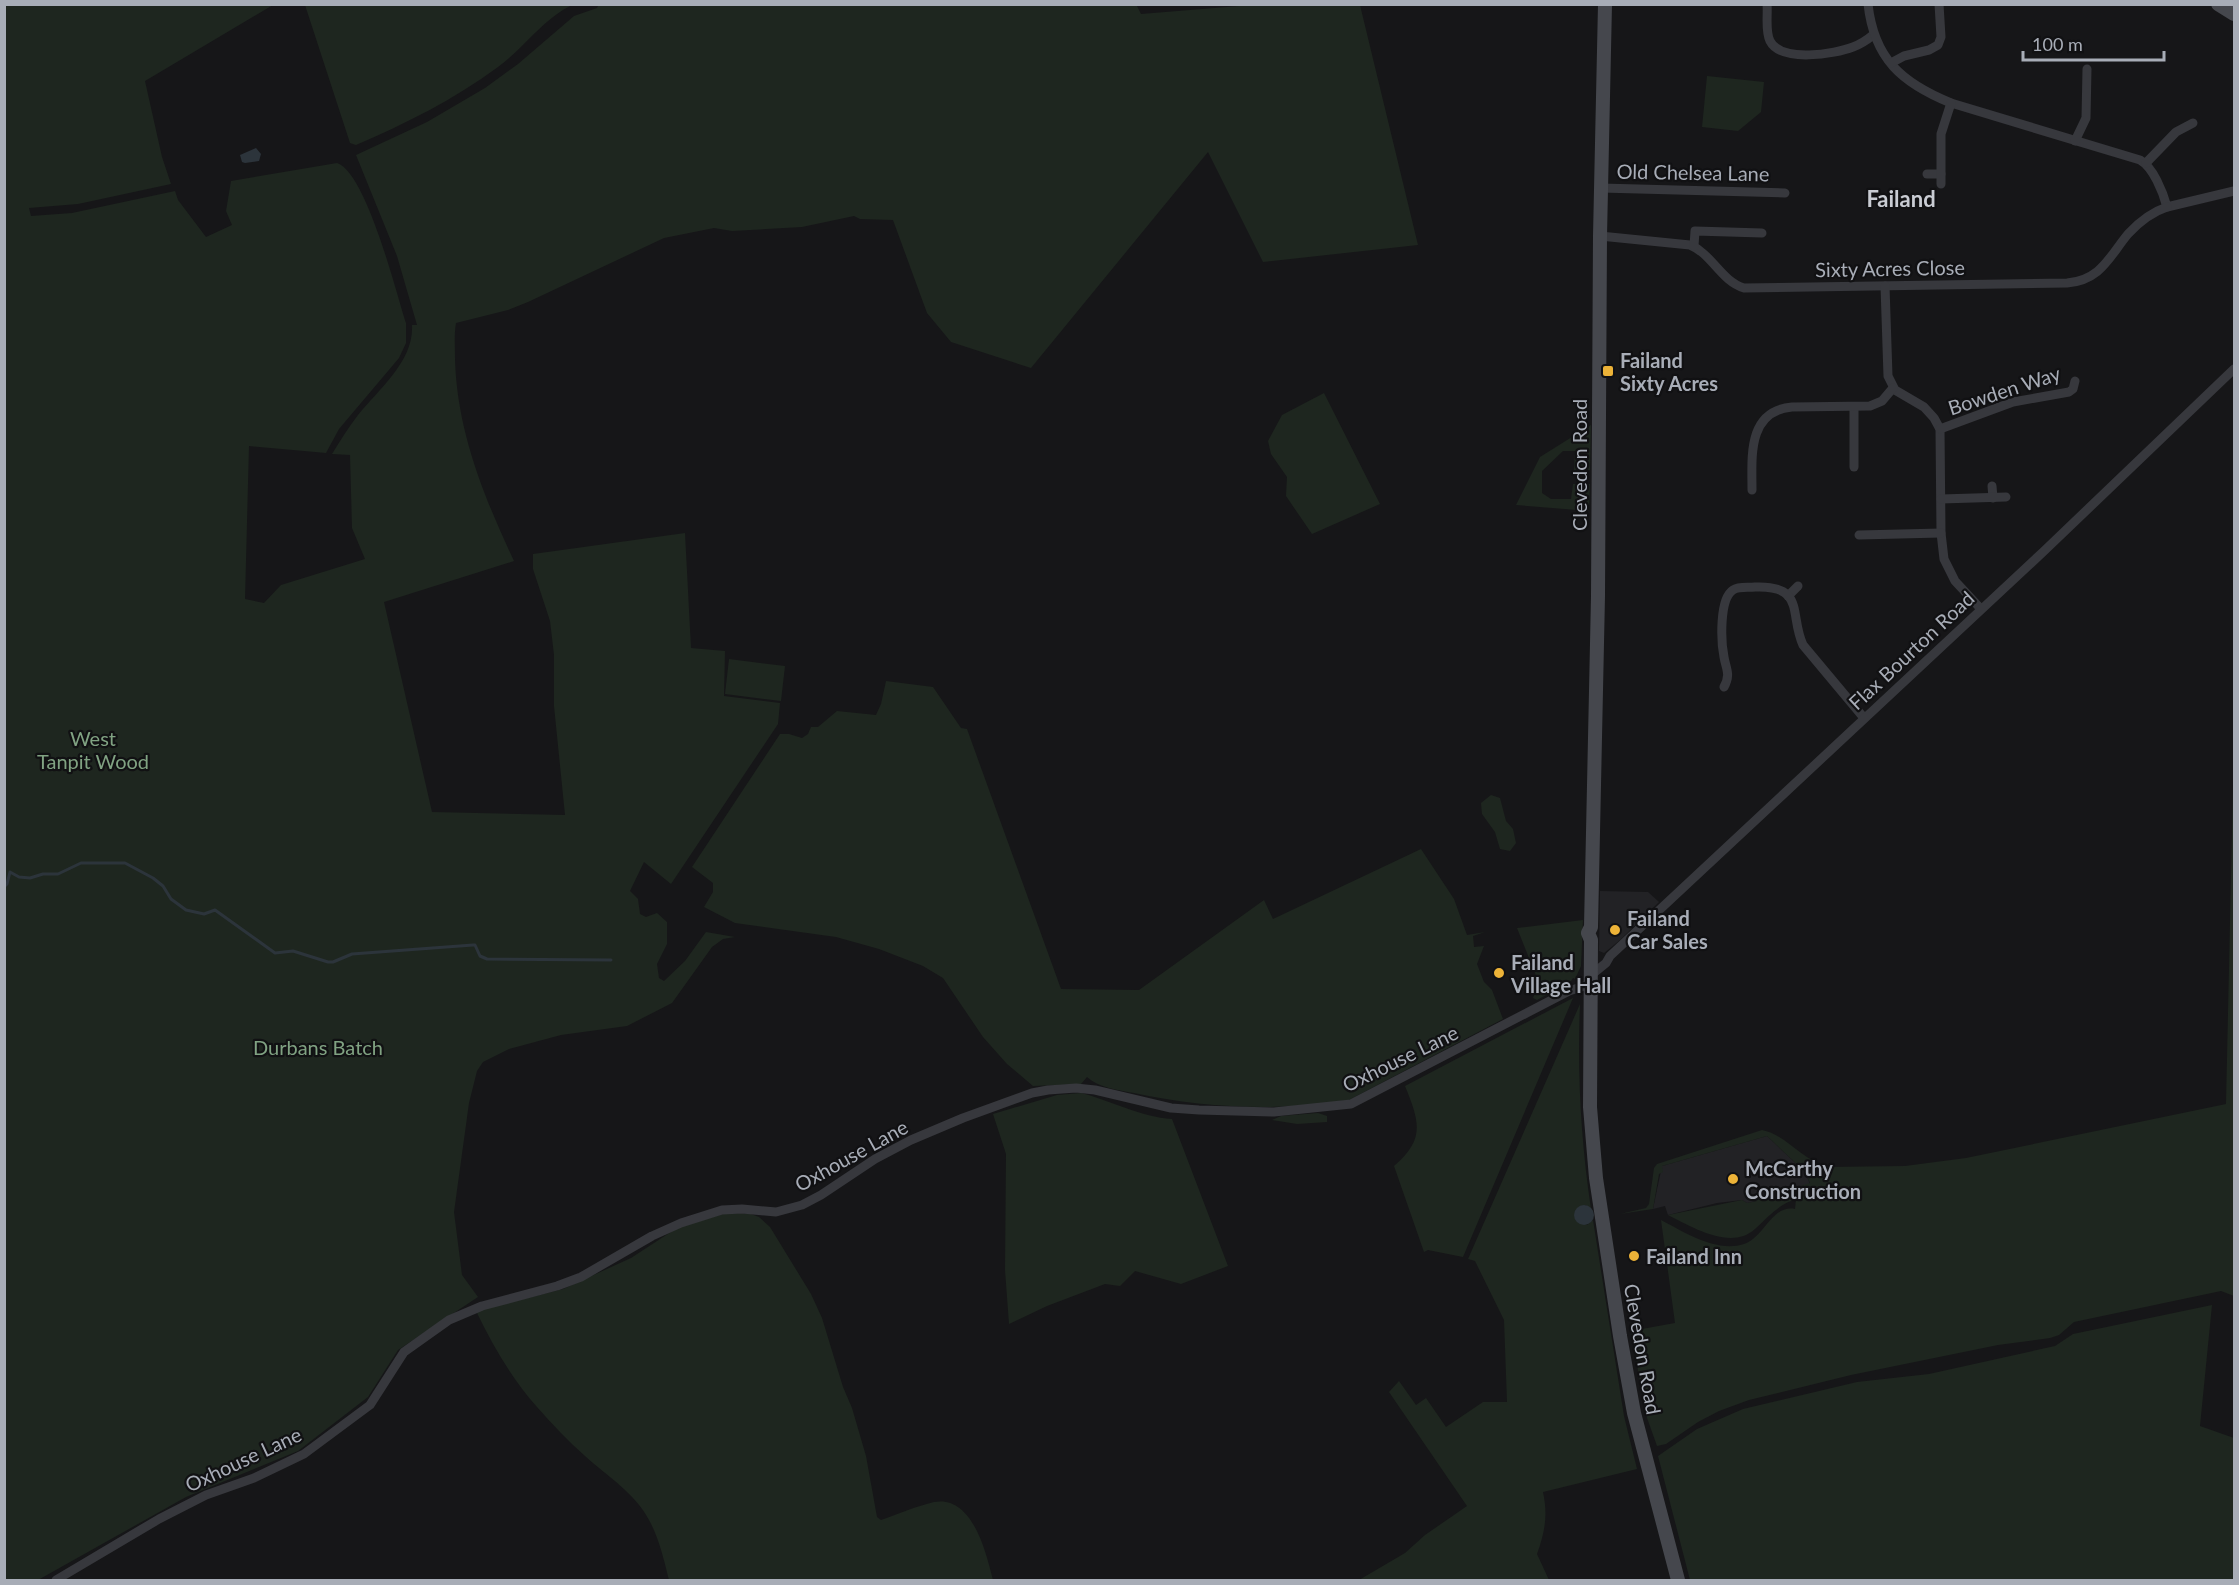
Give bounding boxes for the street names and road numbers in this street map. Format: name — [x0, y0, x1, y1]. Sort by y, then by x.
street label: Old Chelsea Lane — [1616, 159, 1770, 185]
street label: Sixty Acres Close — [1815, 255, 1965, 281]
street label: Bowden Way — [1945, 360, 2064, 419]
street label: Clevedon Road — [1567, 399, 1591, 531]
street label: Flax Bourton Road — [1843, 586, 1979, 714]
street label: Oxhouse Lane — [1338, 1020, 1462, 1096]
street label: Oxhouse Lane — [790, 1114, 912, 1196]
street label: Clevedon Road — [1620, 1282, 1666, 1416]
street label: Oxhouse Lane — [181, 1422, 305, 1496]

